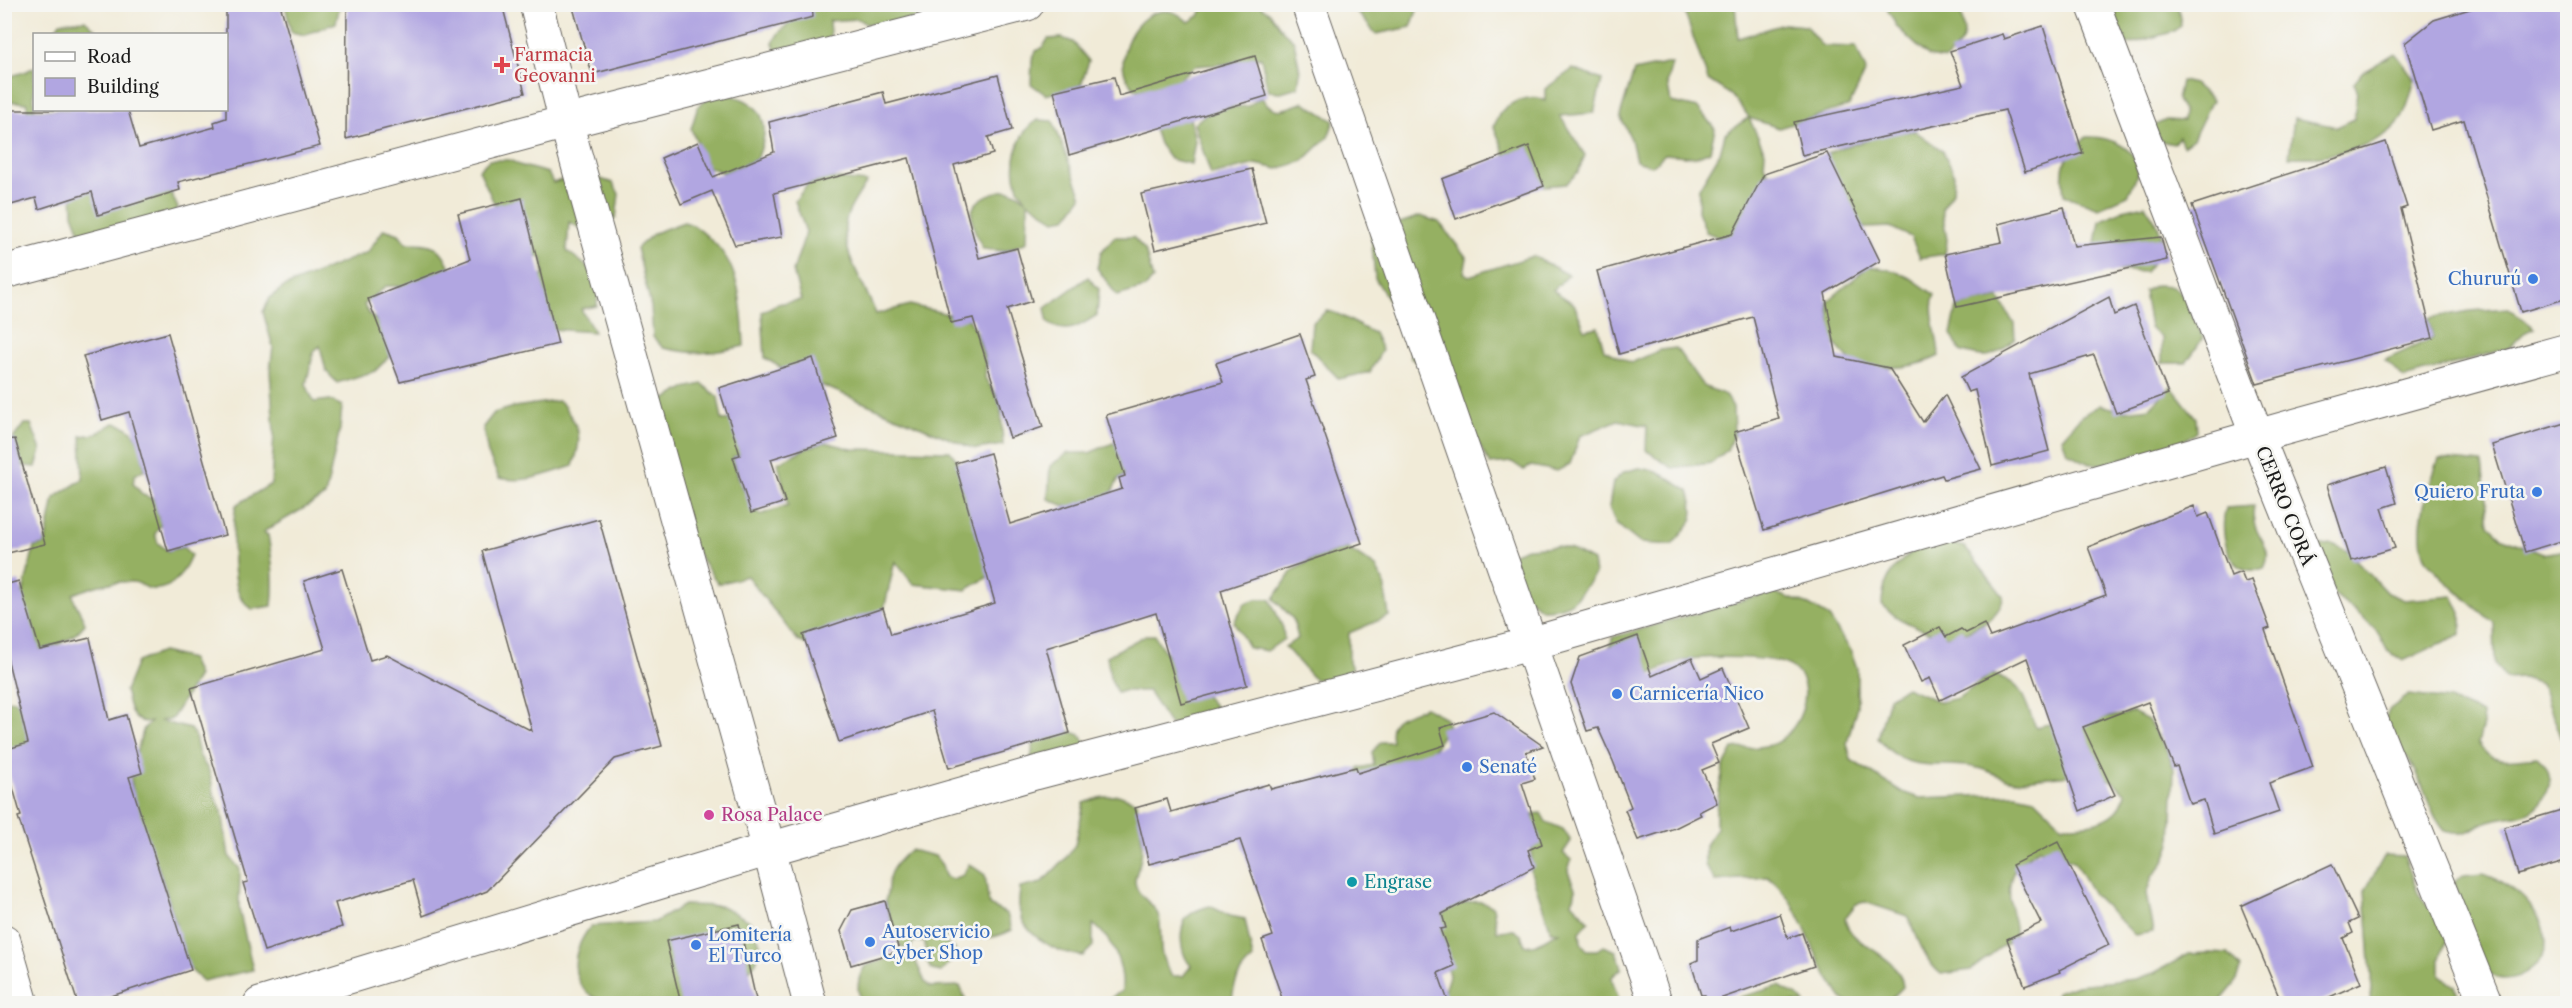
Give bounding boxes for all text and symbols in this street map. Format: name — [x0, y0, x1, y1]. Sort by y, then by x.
legend — [33, 33, 228, 111]
place label: Farmacia Geovanni — [514, 44, 596, 87]
text: Road — [87, 46, 132, 68]
marker: Farmacia Geovanni — [495, 58, 509, 72]
text: Building — [87, 76, 159, 98]
place label: Chururú — [2448, 268, 2521, 290]
marker: Chururú — [2526, 272, 2540, 286]
street label: CERRO CORÁ — [2251, 442, 2320, 570]
place label: Quiero Fruta — [2414, 481, 2525, 503]
marker: Quiero Fruta — [2530, 485, 2544, 499]
place label: Carnicería Nico — [1629, 683, 1764, 705]
marker: Carnicería Nico — [1610, 687, 1624, 701]
place label: Senaté — [1479, 756, 1537, 778]
marker: Senaté — [1460, 760, 1474, 774]
place label: Rosa Palace — [721, 804, 822, 826]
marker: Rosa Palace — [702, 808, 716, 822]
place label: Engrase — [1364, 871, 1432, 893]
marker: Engrase — [1345, 875, 1359, 889]
place label: Autoservicio Cyber Shop — [881, 921, 990, 964]
place label: Lomitería El Turco — [708, 924, 793, 967]
marker: Autoservicio Cyber Shop — [863, 935, 877, 949]
marker: Lomitería El Turco — [689, 938, 703, 952]

